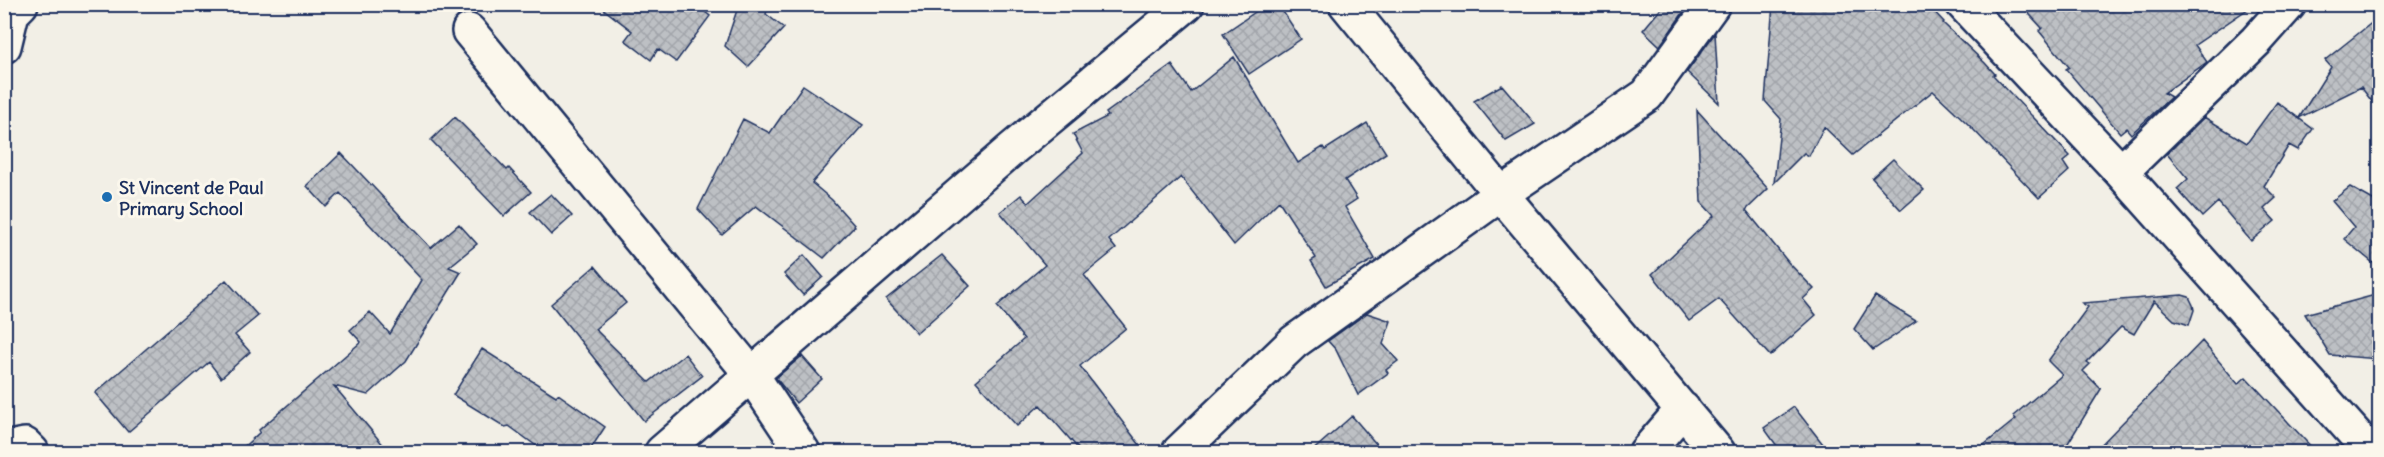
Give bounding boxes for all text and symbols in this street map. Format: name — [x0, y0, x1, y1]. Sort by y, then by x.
place label: St Vincent de Paul Primary School — [119, 176, 264, 220]
marker: St Vincent de Paul Primary School — [100, 190, 114, 204]

